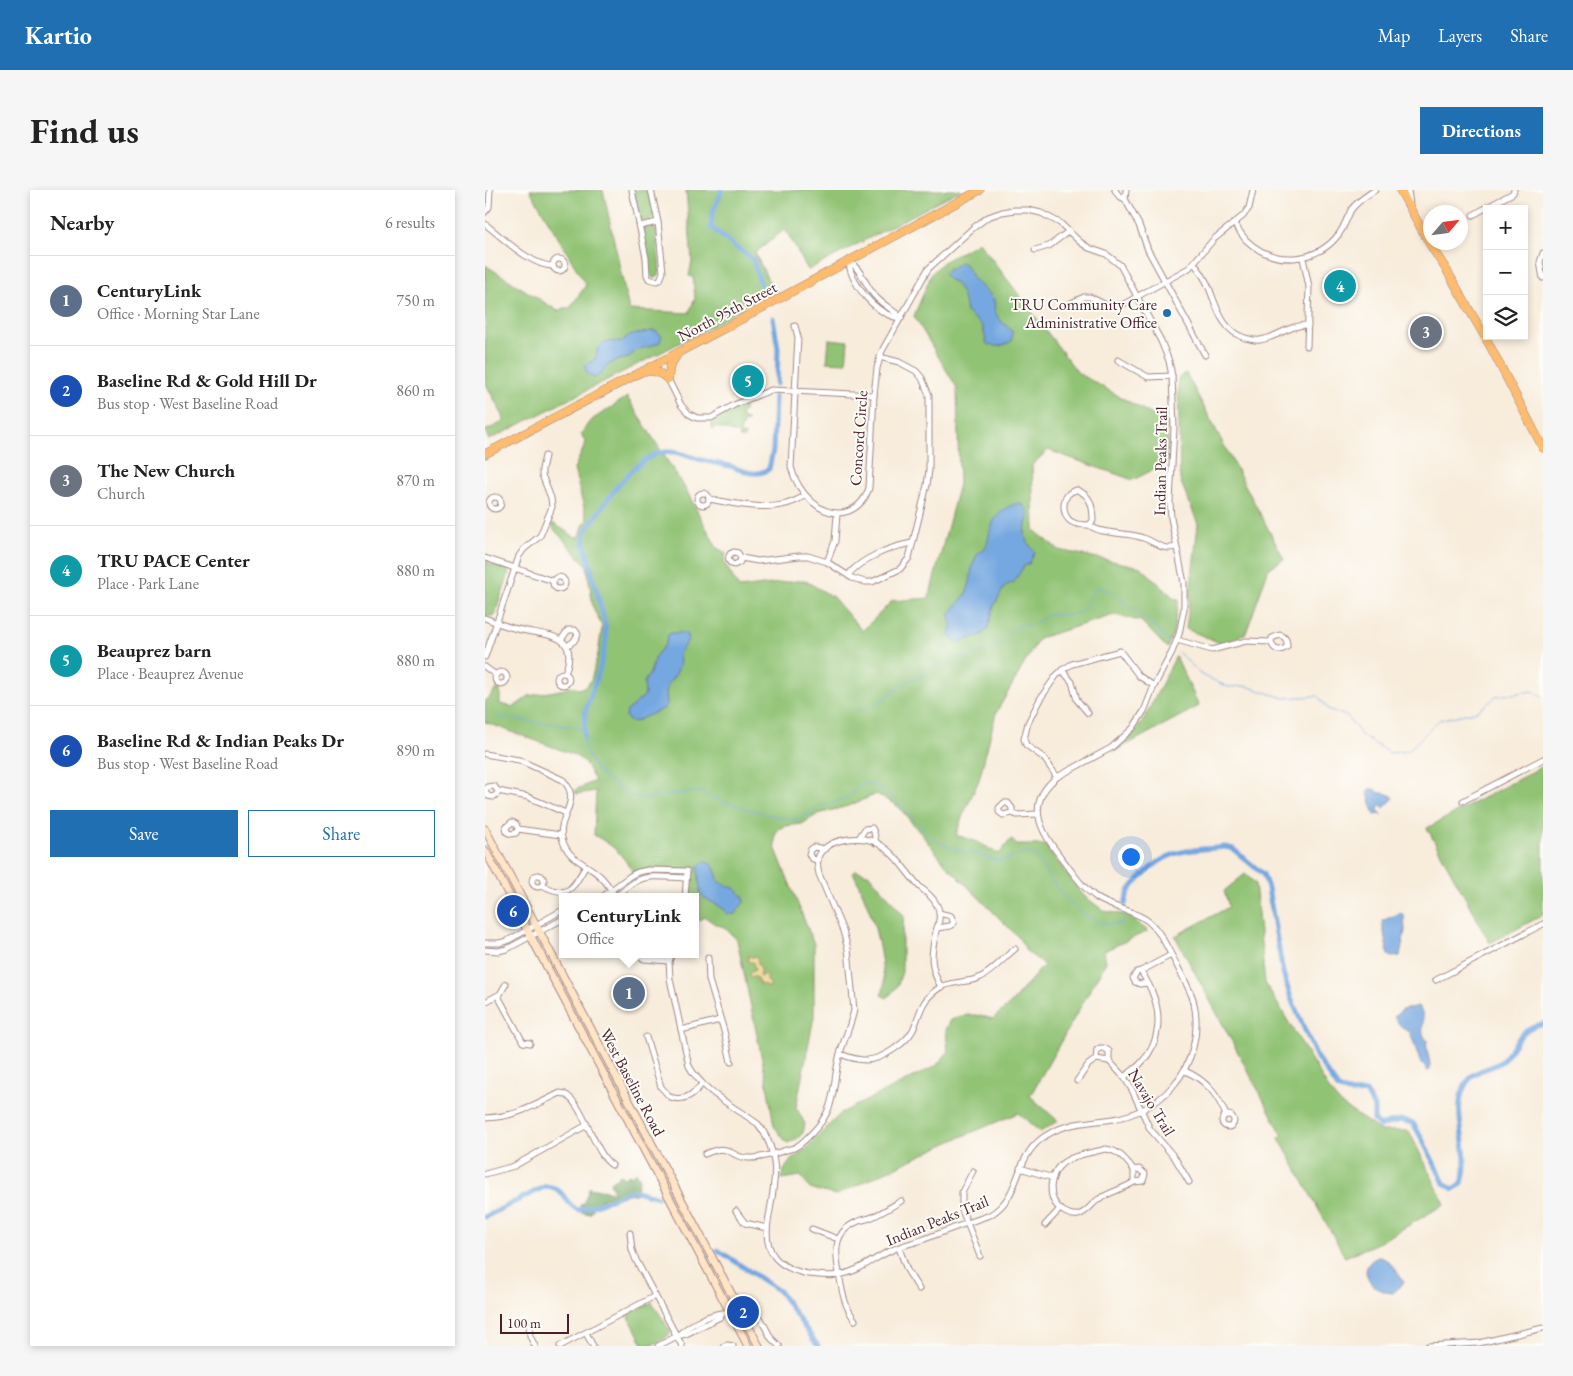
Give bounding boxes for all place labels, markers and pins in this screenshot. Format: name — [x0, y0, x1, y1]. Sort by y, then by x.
pin: 4 — [1324, 267, 1356, 305]
place label: TRU Community Care Administrative Office — [1010, 294, 1157, 333]
marker: TRU Community Care Administrative Office — [1161, 307, 1173, 319]
pin: 3 — [1410, 313, 1442, 351]
pin: 5 — [732, 362, 764, 400]
pin: 6 — [497, 892, 529, 930]
pin: 1 — [613, 974, 645, 1012]
pin: 2 — [727, 1293, 759, 1331]

